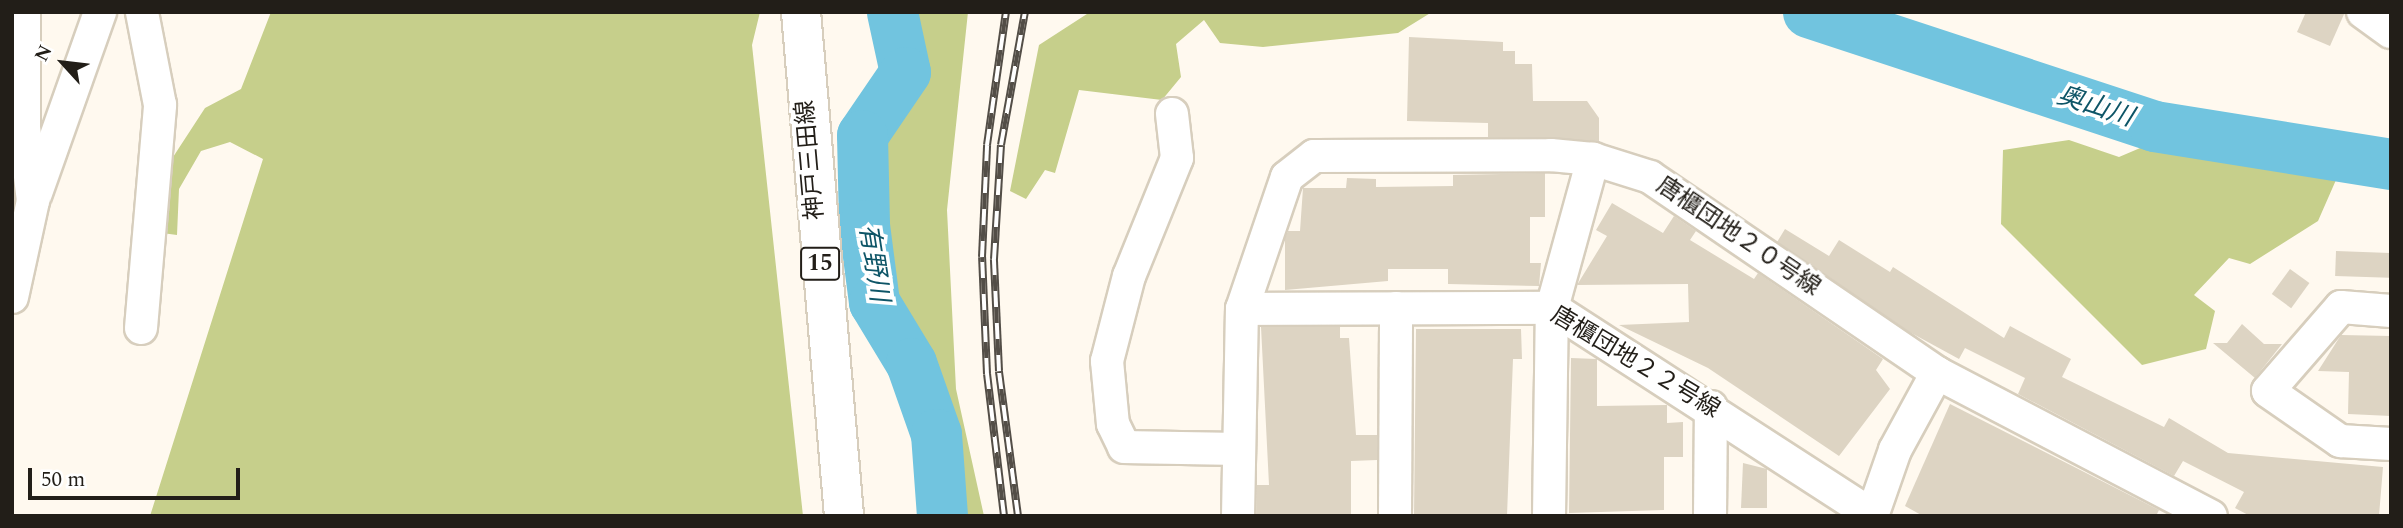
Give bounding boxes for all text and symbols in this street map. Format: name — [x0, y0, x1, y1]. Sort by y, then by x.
north arrow — [28, 28, 98, 98]
text: N — [27, 40, 60, 67]
water label: 奥山川 — [2053, 80, 2137, 134]
street label: 神戸三田線 — [791, 99, 831, 221]
street label: 唐櫃団地２０号線 — [1650, 171, 1826, 303]
water label: 有野川 — [851, 222, 895, 304]
road number: 15 — [799, 244, 841, 284]
street label: 唐櫃団地２２号線 — [1545, 301, 1725, 425]
scale bar — [32, 454, 243, 498]
text: 50 m — [41, 464, 85, 496]

